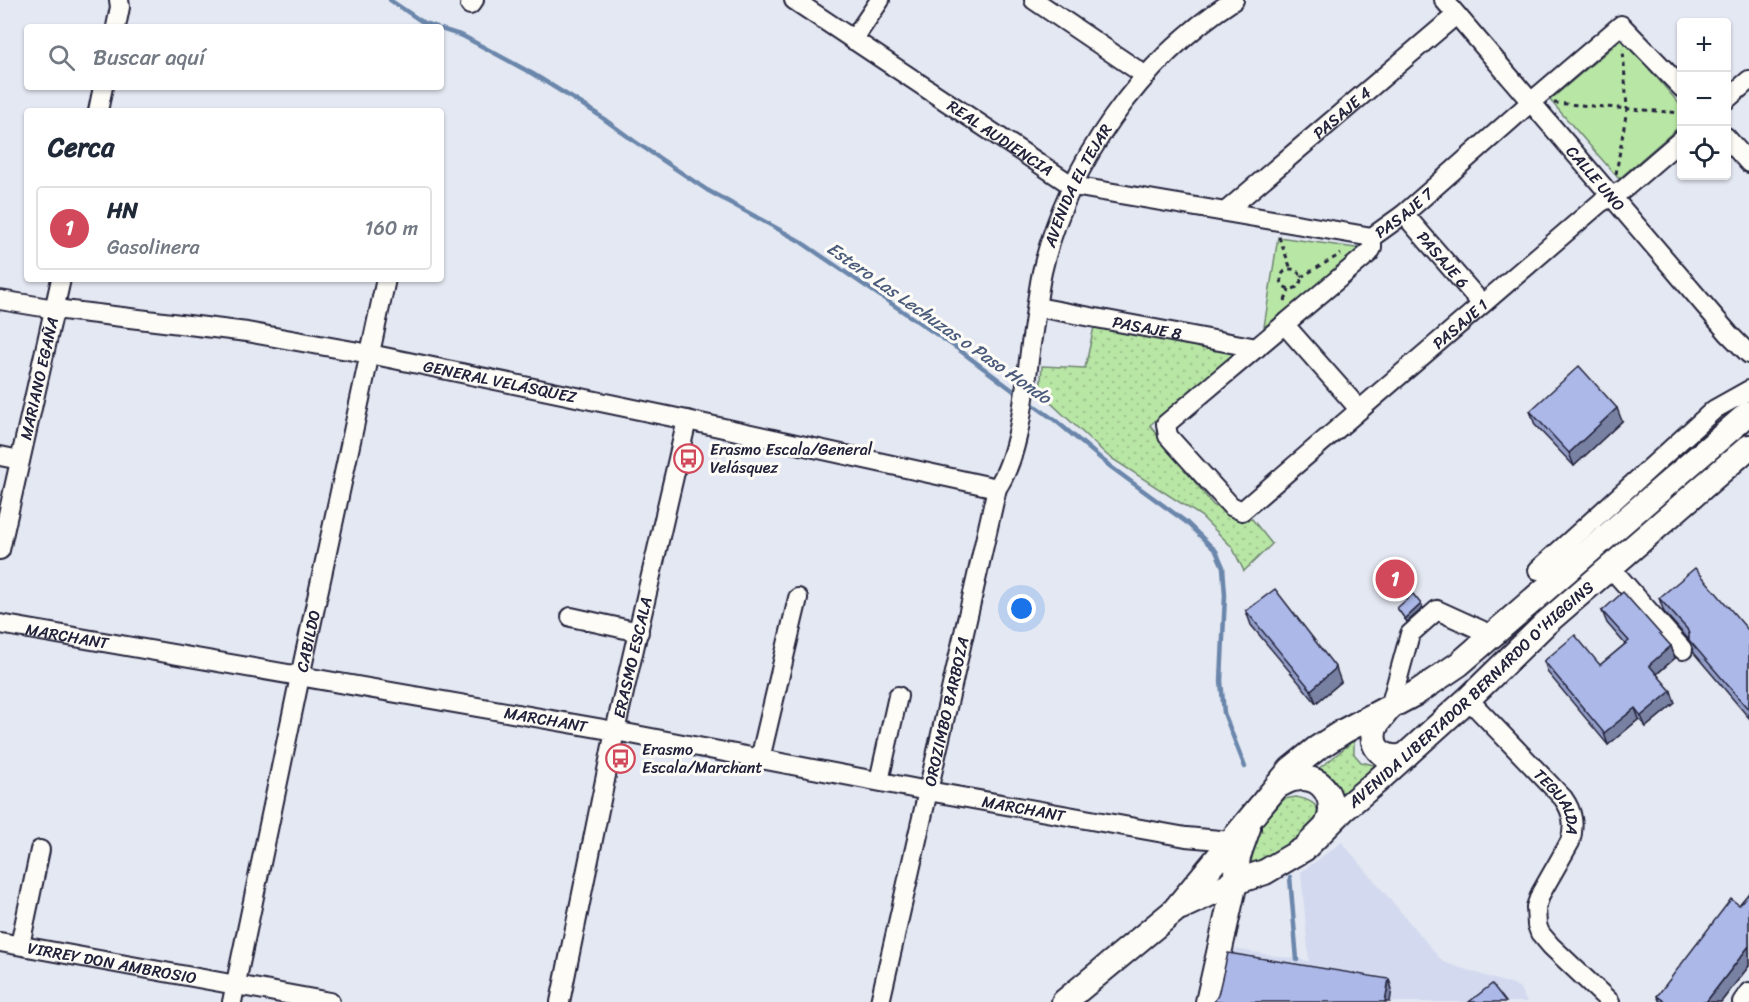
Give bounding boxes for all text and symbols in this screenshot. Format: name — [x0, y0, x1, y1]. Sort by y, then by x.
map controls — [1677, 18, 1731, 180]
button: + — [1677, 18, 1731, 72]
search box — [24, 24, 444, 90]
text: Buscar aquí — [93, 38, 205, 77]
icon: search — [45, 41, 78, 74]
button: − — [1677, 72, 1731, 126]
street label: PASAJE 4 — [1306, 79, 1378, 146]
street label: REAL AUDIENCIA — [941, 91, 1059, 184]
street label: AVENIDA EL TEJAR — [1035, 117, 1120, 252]
text: Cerca — [48, 124, 114, 170]
button: locate — [1677, 126, 1731, 180]
street label: CALLE UNO — [1559, 138, 1633, 218]
street label: PASAJE 7 — [1368, 179, 1441, 246]
text: HN — [107, 191, 138, 230]
text: 1 — [65, 211, 74, 246]
text: 160 m — [365, 211, 418, 246]
street label: PASAJE 6 — [1410, 224, 1477, 295]
text: Gasolinera — [107, 230, 199, 265]
water label: Estero Las Lechuzas o Paso Hondo — [820, 233, 1059, 414]
street label: PASAJE 1 — [1425, 291, 1495, 356]
street label: PASAJE 8 — [1110, 307, 1184, 348]
street label: MARIANO EGAÑA — [11, 314, 67, 443]
street label: GENERAL VELÁSQUEZ — [421, 351, 580, 411]
place label: Erasmo Escala/General Velásquez — [710, 435, 873, 482]
bus stop icon: Erasmo Escala/General Velásquez — [673, 442, 705, 474]
pin: 1 — [1376, 556, 1414, 602]
street label: AVENIDA LIBERTADOR BERNARDO O'HIGGINS — [1340, 573, 1600, 816]
street label: ERASMO ESCALA — [604, 594, 660, 721]
your location — [1007, 594, 1036, 623]
street label: CABILDO — [287, 607, 329, 675]
street label: MARCHANT — [23, 614, 112, 657]
street label: OROZIMBO BARBOZA — [915, 634, 977, 789]
street label: MARCHANT — [502, 697, 591, 741]
place label: Erasmo Escala/Marchant — [642, 735, 762, 782]
bus stop icon: Erasmo Escala/Marchant — [605, 742, 637, 774]
street label: TEGUALDA — [1527, 761, 1587, 836]
street label: MARCHANT — [980, 786, 1068, 830]
street label: VIRREY DON AMBROSIO — [25, 933, 199, 992]

